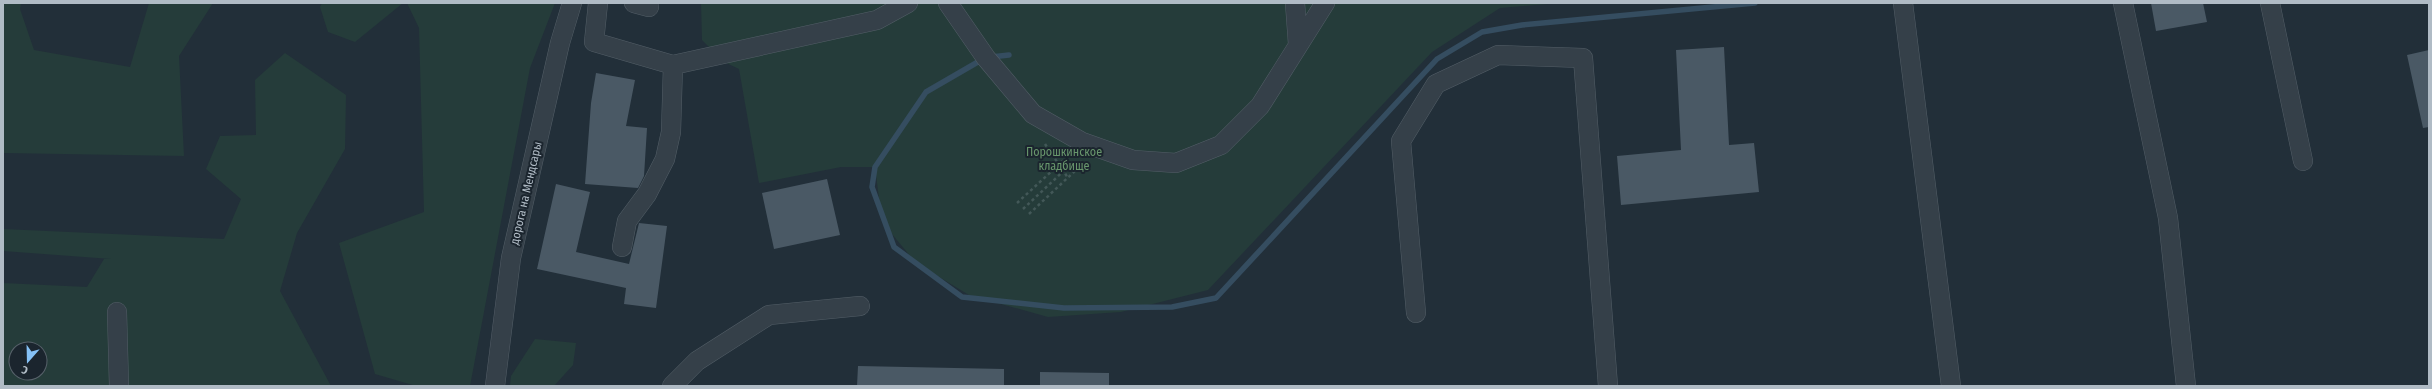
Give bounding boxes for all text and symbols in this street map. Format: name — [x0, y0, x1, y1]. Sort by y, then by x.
street label: дорога на Мендсары — [507, 140, 545, 246]
park label: Порошкинское кладбище — [1026, 145, 1102, 173]
north arrow — [8, 341, 48, 381]
text: С — [20, 363, 30, 377]

